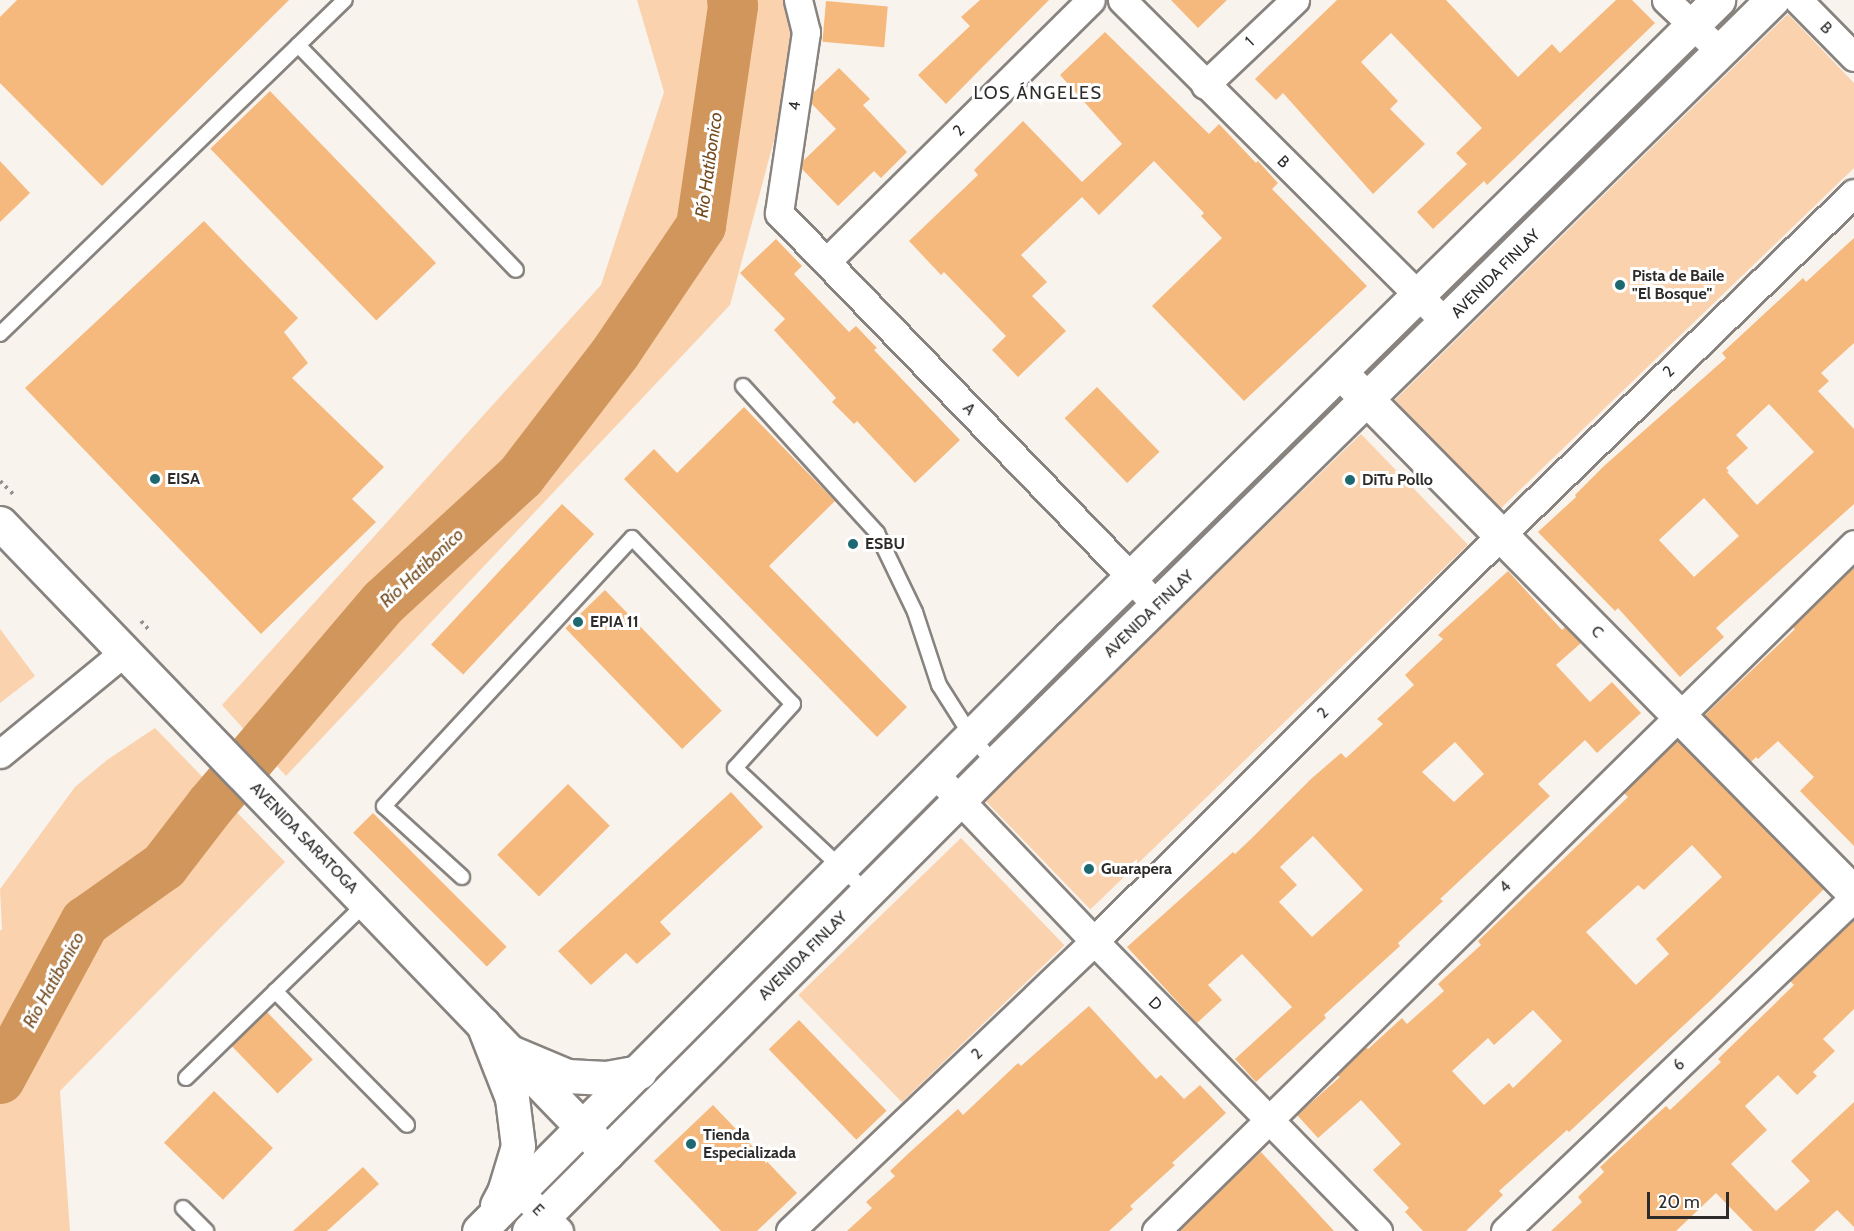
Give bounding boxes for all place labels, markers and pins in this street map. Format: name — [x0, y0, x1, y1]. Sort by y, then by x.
place label: Pista de Baile "El Bosque" — [1632, 266, 1724, 304]
marker: Pista de Baile "El Bosque" — [1613, 278, 1627, 292]
place label: EISA — [167, 469, 200, 489]
place label: DiTu Pollo — [1362, 470, 1433, 490]
marker: EISA — [148, 472, 162, 486]
marker: DiTu Pollo — [1343, 473, 1357, 487]
place label: ESBU — [865, 534, 905, 554]
marker: ESBU — [846, 537, 860, 551]
place label: EPIA 11 — [590, 612, 639, 632]
marker: EPIA 11 — [571, 615, 585, 629]
place label: Guarapera — [1101, 859, 1172, 879]
marker: Guarapera — [1082, 862, 1096, 876]
place label: Tienda Especializada — [703, 1125, 796, 1163]
marker: Tienda Especializada — [684, 1137, 698, 1151]

